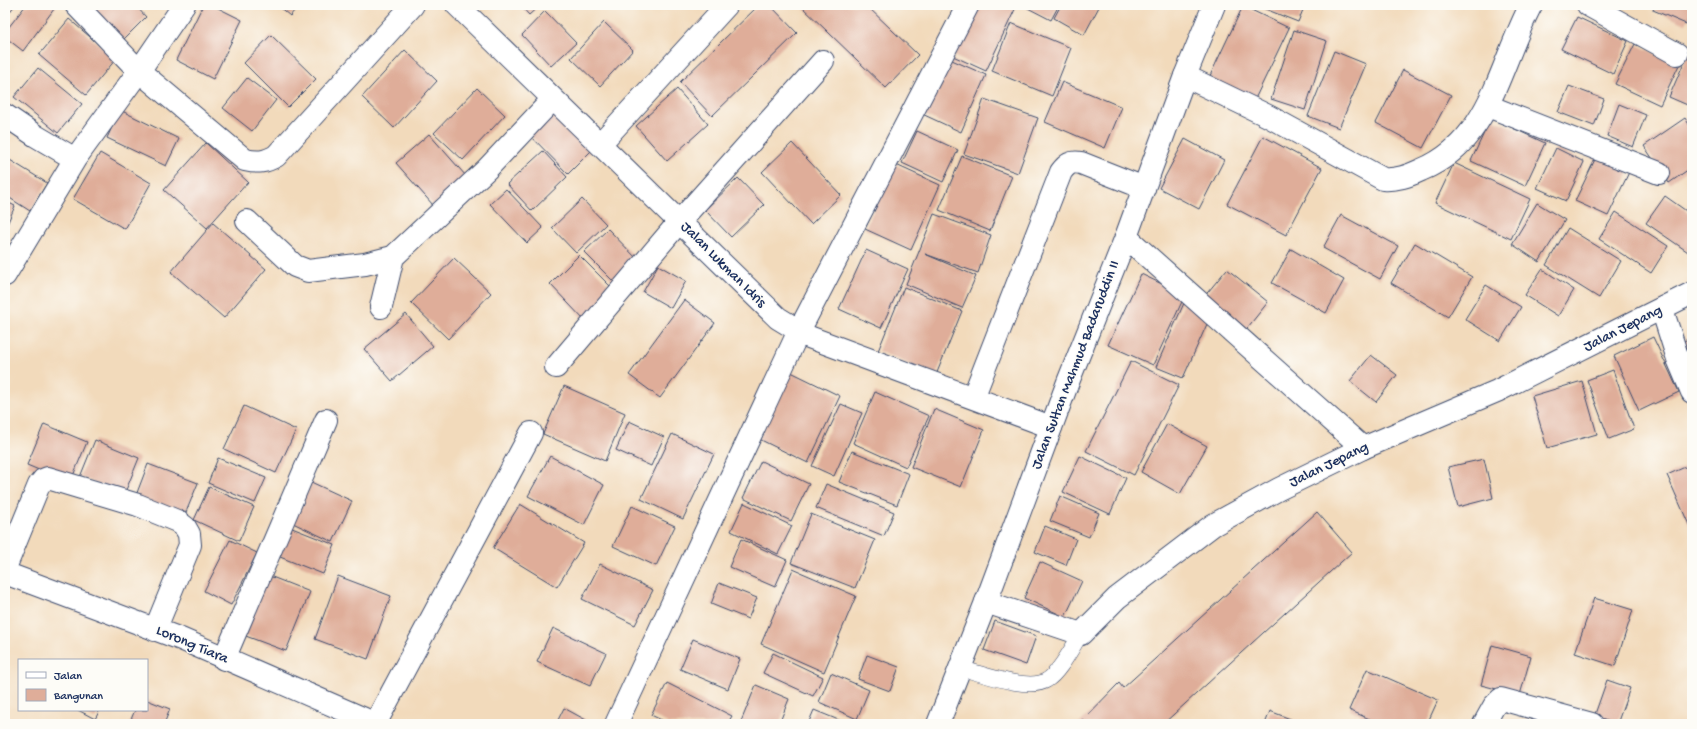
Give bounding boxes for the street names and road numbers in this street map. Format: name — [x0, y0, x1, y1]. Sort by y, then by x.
street label: Jalan Lukman Idris — [676, 218, 770, 312]
street label: Jalan Sultan Mahmud Badaruddin II — [1028, 258, 1124, 472]
street label: Jalan Jepang — [1581, 302, 1665, 356]
street label: Jalan Jepang — [1287, 438, 1371, 492]
street label: Lorong Tiara — [153, 622, 231, 669]

